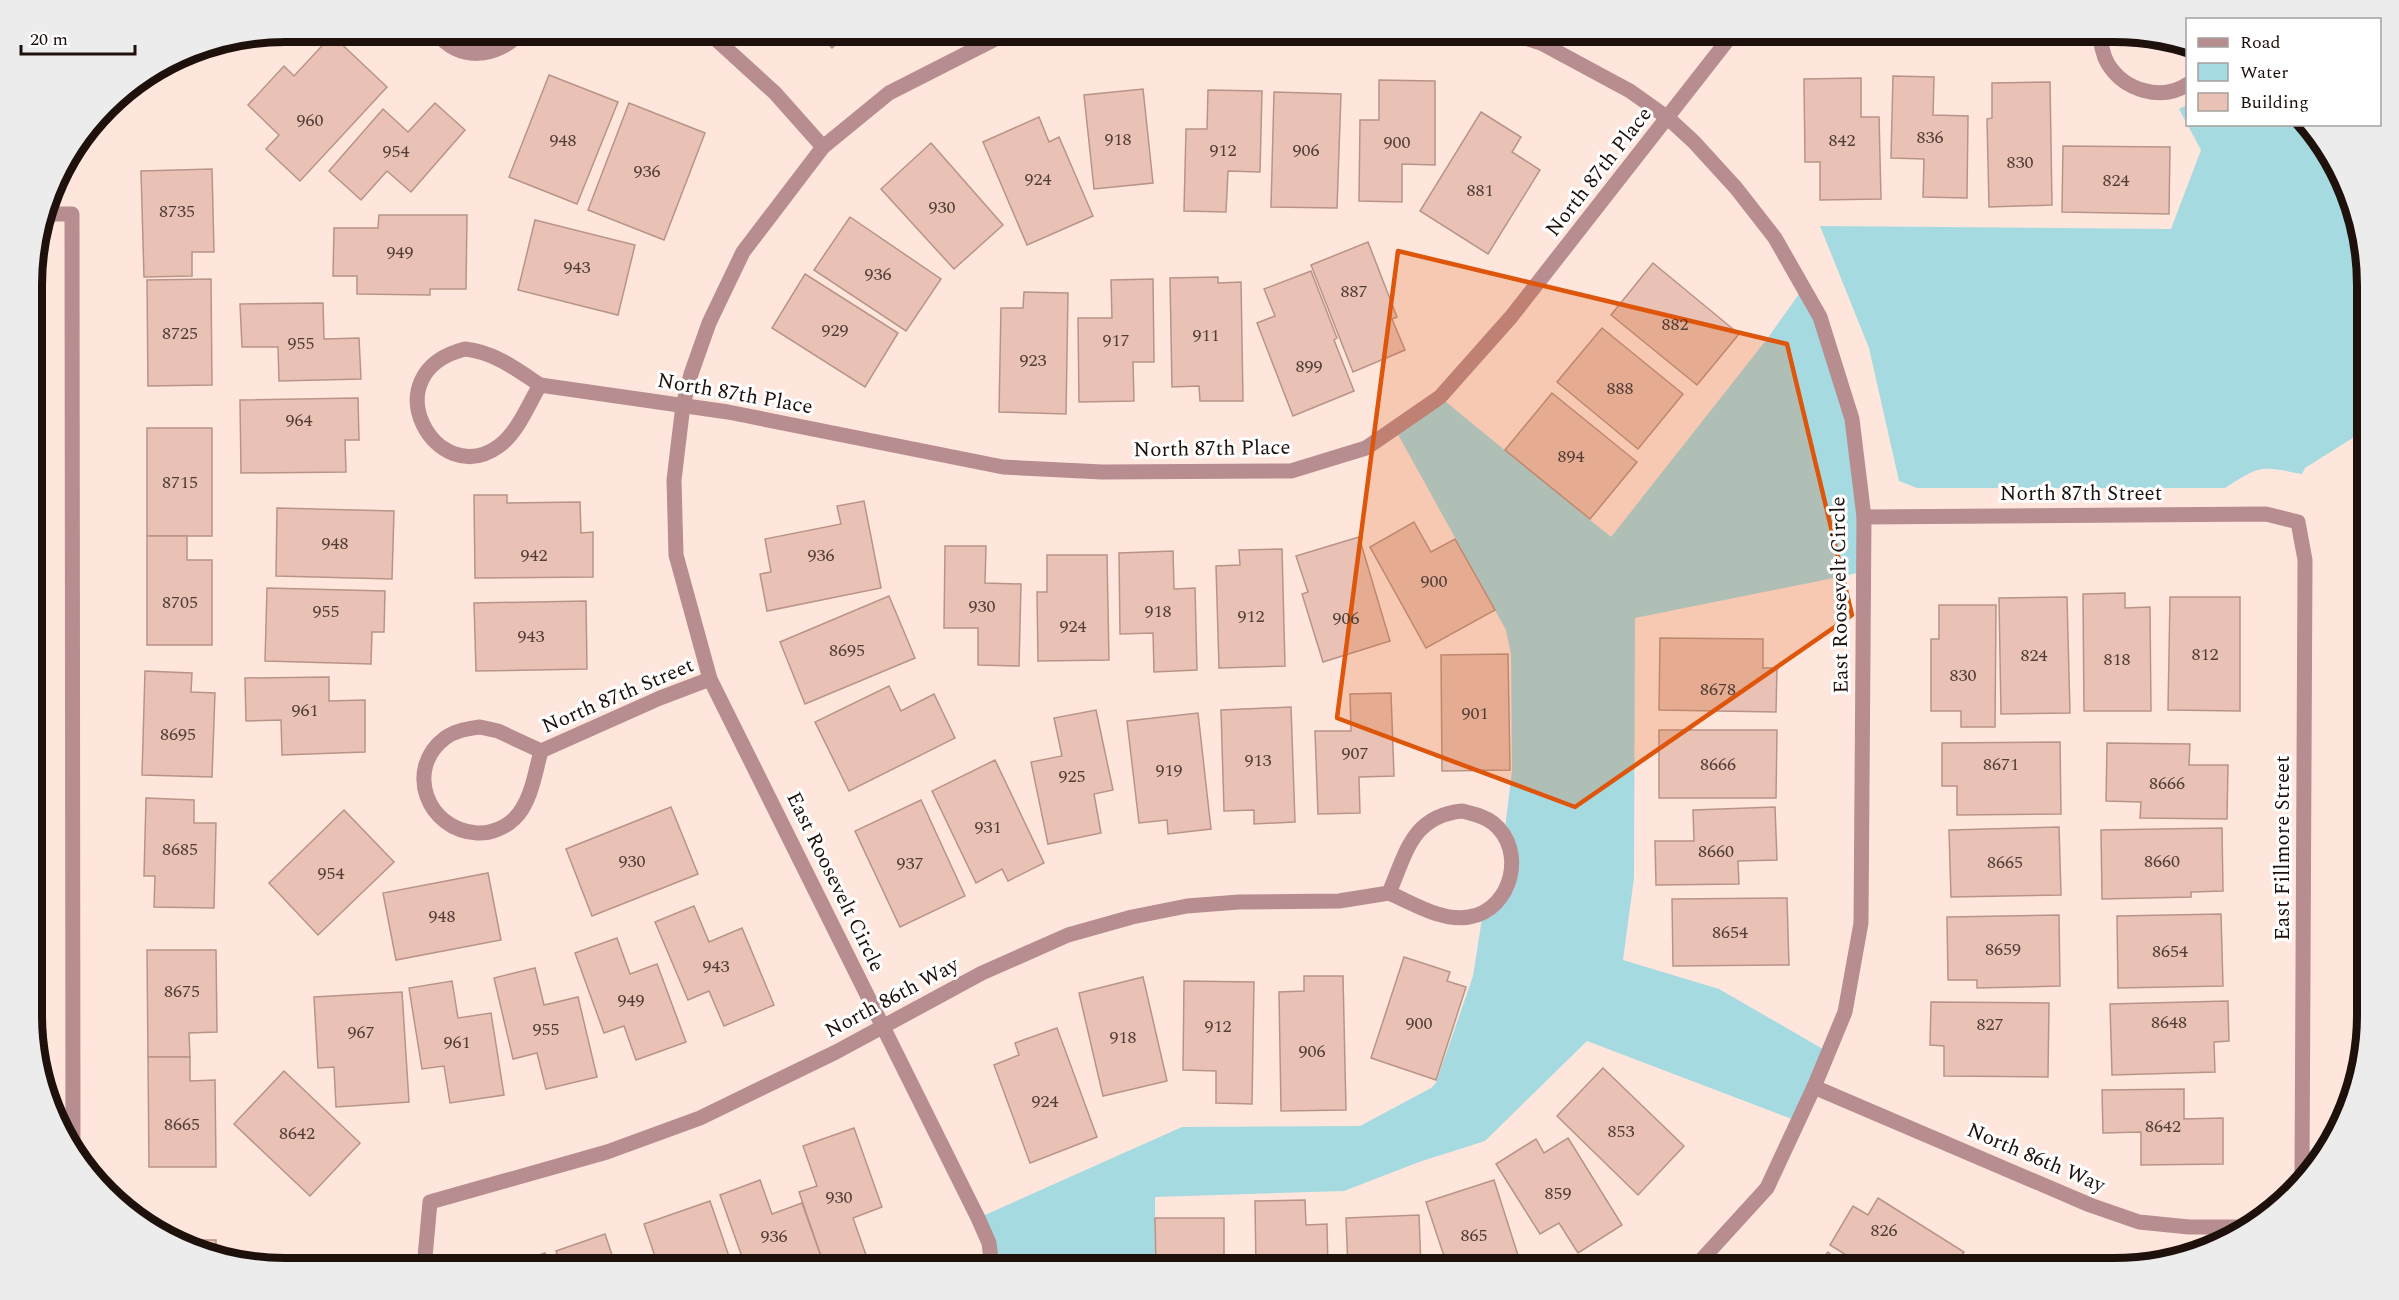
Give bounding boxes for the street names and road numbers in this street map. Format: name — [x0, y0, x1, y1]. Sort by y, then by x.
street label: North 87th Place — [1538, 100, 1660, 244]
street label: North 87th Place — [655, 365, 815, 423]
street label: North 87th Place — [1133, 432, 1291, 466]
street label: North 87th Street — [2000, 478, 2162, 510]
street label: East Roosevelt Circle — [1822, 496, 1858, 694]
street label: North 87th Street — [537, 650, 699, 742]
street label: East Fillmore Street — [2267, 755, 2299, 941]
street label: East Roosevelt Circle — [777, 786, 893, 978]
street label: North 86th Way — [819, 949, 966, 1047]
street label: North 86th Way — [1962, 1114, 2111, 1202]

